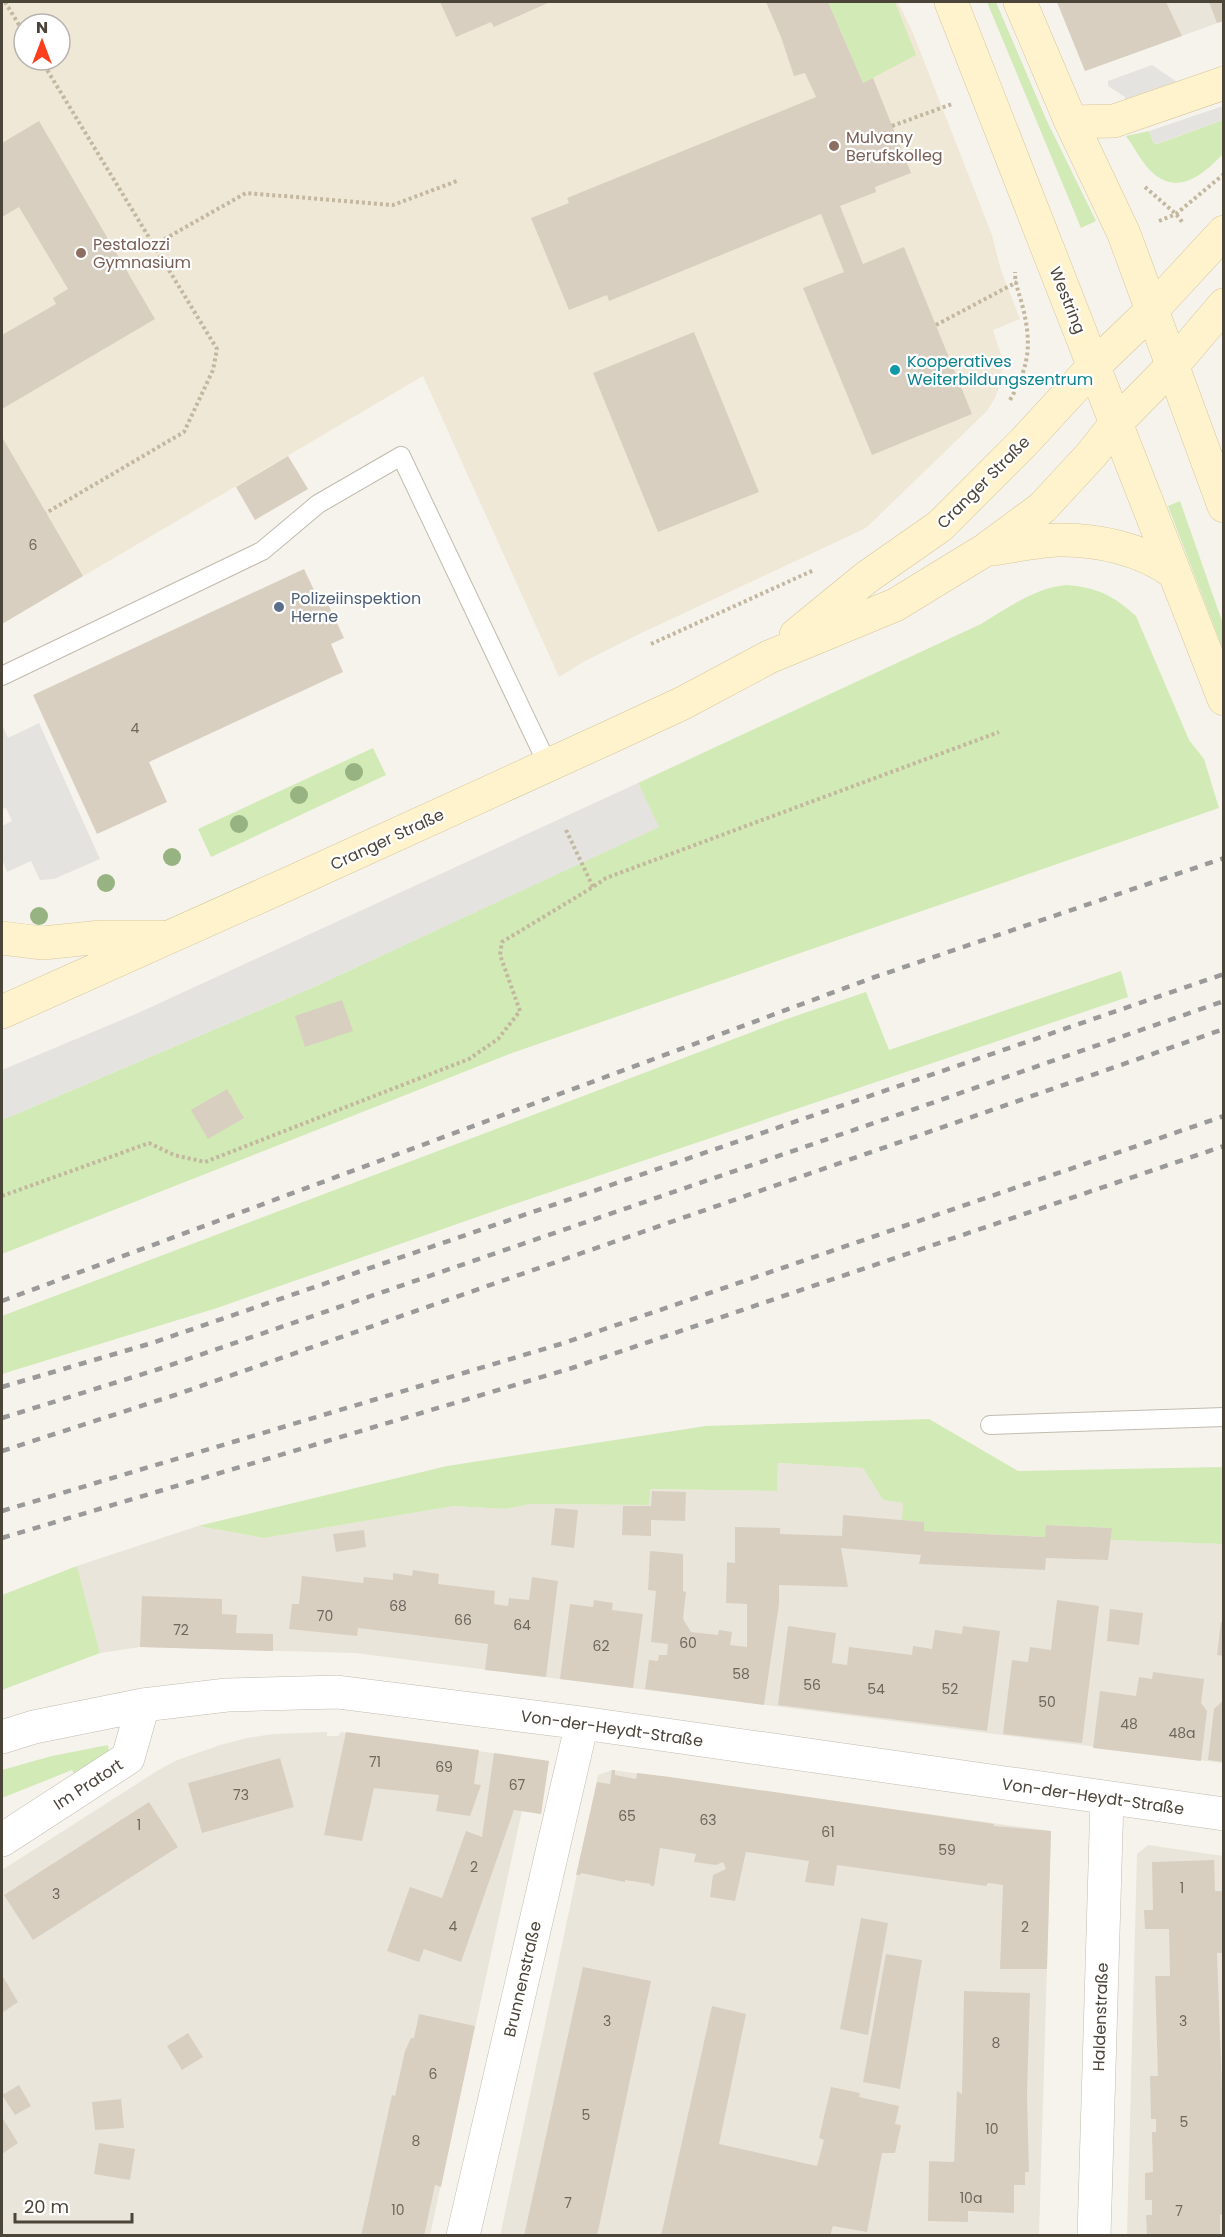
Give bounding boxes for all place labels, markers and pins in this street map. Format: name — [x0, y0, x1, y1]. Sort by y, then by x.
place label: Mulvany Berufskolleg — [846, 126, 943, 167]
marker: Mulvany Berufskolleg — [827, 139, 841, 153]
place label: Pestalozzi Gymnasium — [93, 233, 191, 274]
marker: Pestalozzi Gymnasium — [74, 246, 88, 260]
place label: Kooperatives Weiterbildungszentrum — [907, 350, 1093, 391]
marker: Kooperatives Weiterbildungszentrum — [888, 363, 902, 377]
place label: Polizeiinspektion Herne — [291, 587, 421, 628]
marker: Polizeiinspektion Herne — [272, 600, 286, 614]

